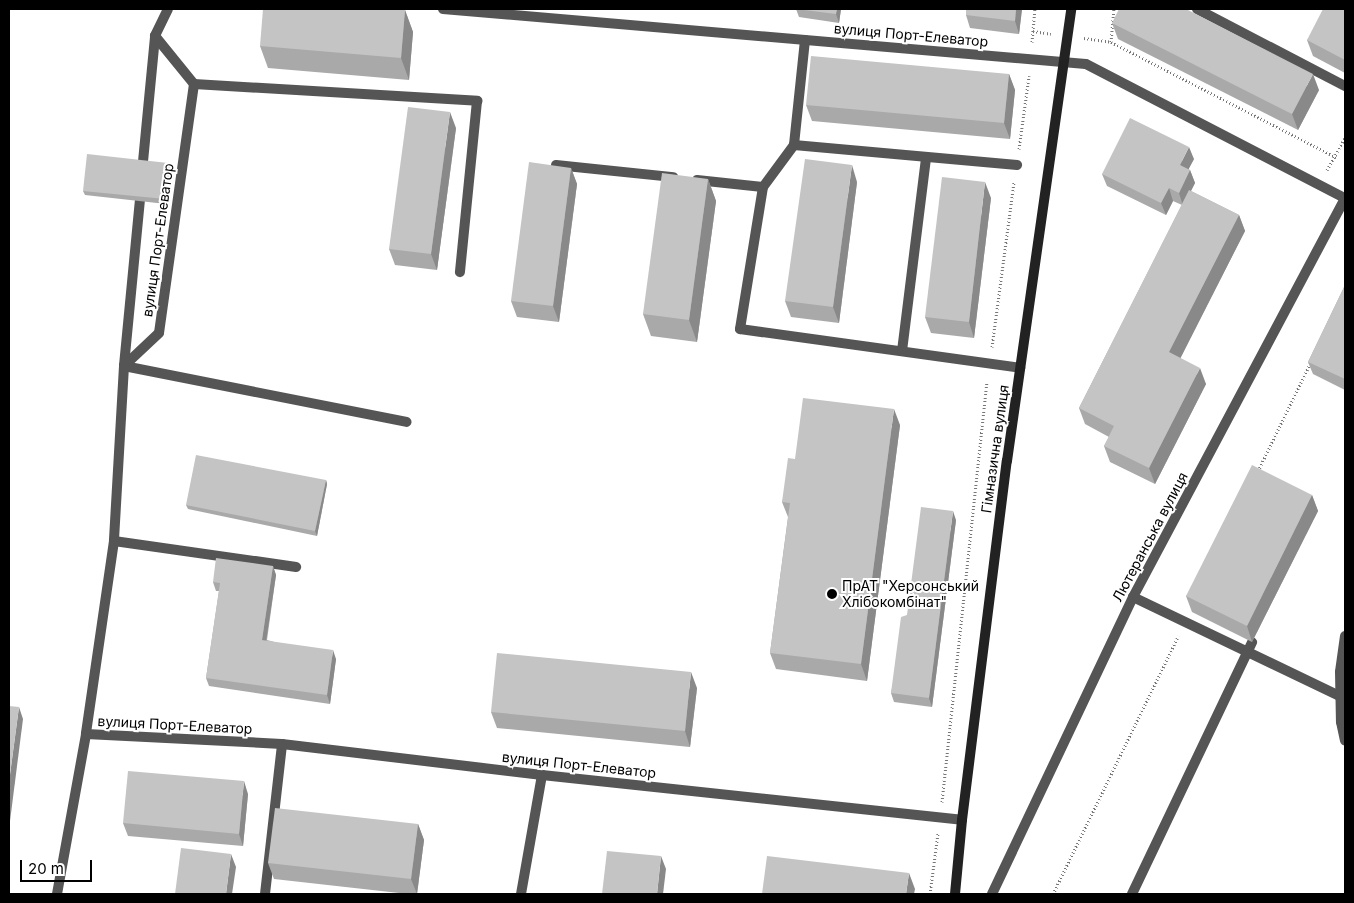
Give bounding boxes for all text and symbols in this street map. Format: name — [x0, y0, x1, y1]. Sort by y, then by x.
street label: вулиця Порт-Елеватор — [833, 20, 989, 50]
street label: вулиця Порт-Елеватор — [139, 162, 177, 318]
street label: Гімназична вулиця — [978, 384, 1012, 514]
street label: Лютеранська вулиця — [1109, 469, 1191, 605]
place label: ПрАТ "Херсонський Хлібокомбінат" — [842, 578, 979, 610]
marker: ПрАТ "Херсонський Хлібокомбінат" — [826, 588, 838, 600]
street label: вулиця Порт-Елеватор — [97, 713, 253, 737]
street label: вулиця Порт-Елеватор — [501, 749, 657, 781]
scale bar — [22, 850, 95, 882]
text: 20 m — [28, 859, 64, 878]

